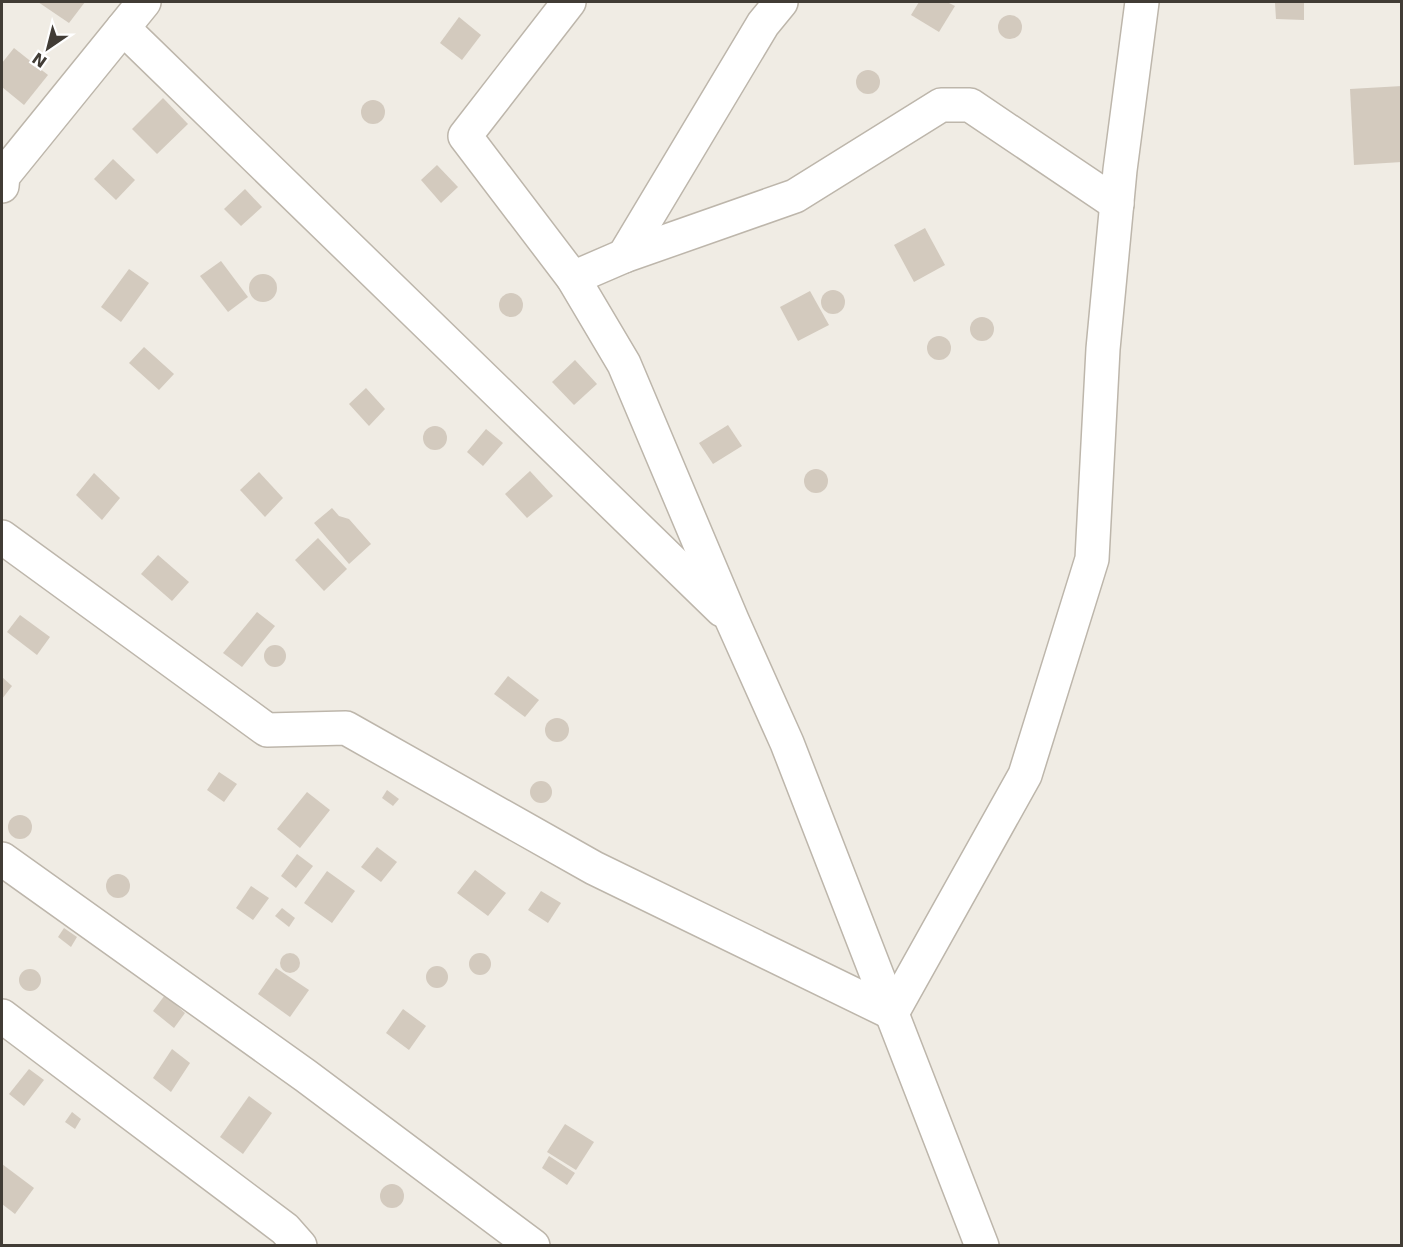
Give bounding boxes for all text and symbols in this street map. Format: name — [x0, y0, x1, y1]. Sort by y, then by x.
north arrow — [18, 18, 78, 78]
text: N — [29, 48, 51, 71]

